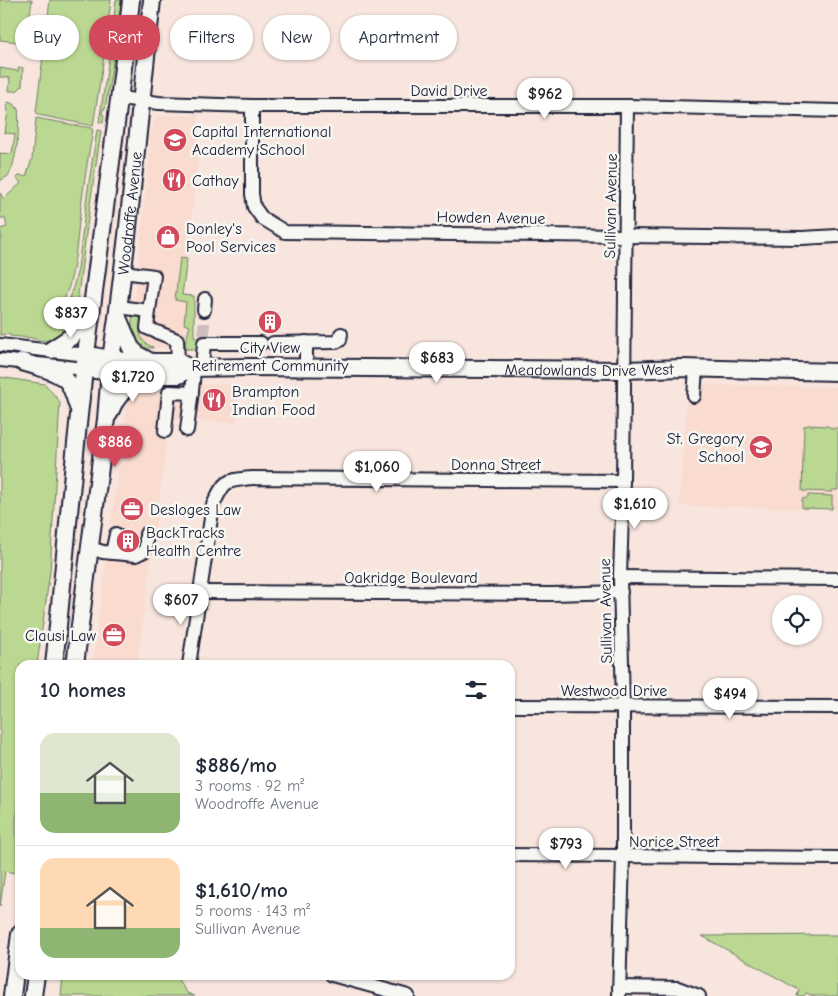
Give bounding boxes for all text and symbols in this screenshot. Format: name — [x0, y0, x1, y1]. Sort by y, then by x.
chip: Buy — [15, 15, 79, 60]
chip: Rent — [89, 15, 160, 60]
chip: Filters — [170, 15, 253, 60]
chip: New — [263, 15, 330, 60]
chip: Apartment — [340, 15, 457, 60]
pin: $962 — [515, 78, 575, 120]
street label: David Drive — [411, 82, 487, 100]
text: $962 — [528, 85, 562, 103]
place label: Capital International Academy School — [192, 123, 331, 159]
school or university icon: Capital International Academy School — [162, 127, 188, 153]
street label: Woodroffe Avenue — [114, 151, 146, 276]
street label: Sullivan Avenue — [601, 153, 621, 259]
restaurant icon: Cathay — [161, 167, 187, 193]
place label: Cathay — [192, 172, 239, 190]
street label: Howden Avenue — [437, 208, 545, 228]
place label: Donley's Pool Services — [186, 220, 276, 256]
shop icon: Donley's Pool Services — [155, 224, 181, 250]
pin: $837 — [41, 296, 101, 339]
text: $837 — [55, 304, 87, 322]
building icon: City View Retirement Community — [257, 309, 283, 335]
place label: City View Retirement Community — [192, 339, 349, 375]
pin: $683 — [407, 342, 467, 384]
text: $683 — [420, 349, 454, 367]
pin: $1,720 — [92, 360, 174, 403]
street label: Meadowlands Drive West — [504, 360, 674, 380]
text: $1,720 — [111, 368, 155, 386]
place label: Brampton Indian Food — [232, 383, 315, 419]
restaurant icon: Brampton Indian Food — [201, 387, 227, 413]
pin: $886 — [85, 426, 145, 468]
place label: St. Gregory School — [667, 430, 745, 466]
text: $886 — [98, 433, 132, 451]
school or university icon: St. Gregory School — [748, 434, 774, 460]
pin: $1,060 — [336, 450, 418, 493]
street label: Donna Street — [451, 456, 541, 474]
text: $1,060 — [354, 458, 400, 476]
pin: $1,610 — [594, 488, 676, 530]
text: $1,610 — [614, 495, 656, 513]
office icon: Desloges Law — [119, 496, 145, 522]
place label: Desloges Law — [150, 501, 241, 519]
place label: BackTracks Health Centre — [146, 524, 241, 560]
building icon: BackTracks Health Centre — [115, 528, 141, 554]
street label: Sullivan Avenue — [596, 558, 616, 664]
street label: Oakridge Boulevard — [344, 569, 478, 587]
pin: $607 — [151, 584, 211, 626]
text: $607 — [164, 591, 198, 609]
map controls — [772, 595, 822, 645]
button: locate — [772, 595, 822, 645]
office icon: Clausi Law — [101, 622, 127, 648]
place label: Clausi Law — [25, 627, 96, 645]
icon: filters — [462, 676, 490, 704]
text: 10 homes — [40, 678, 126, 702]
pin: $494 — [700, 678, 760, 720]
street label: Westwood Drive — [561, 682, 667, 700]
text: $494 — [713, 685, 747, 703]
icon: home — [80, 753, 140, 813]
text: $886/mo — [195, 753, 277, 777]
text: 3 rooms · 92 m² — [195, 777, 304, 795]
text: Woodroffe Avenue — [195, 795, 319, 813]
pin: $793 — [536, 828, 596, 870]
street label: Norice Street — [629, 833, 719, 851]
text: $793 — [550, 835, 582, 853]
icon: home — [80, 878, 140, 938]
text: $1,610/mo — [195, 878, 288, 902]
text: 5 rooms · 143 m² — [195, 902, 310, 920]
text: Sullivan Avenue — [195, 920, 300, 938]

